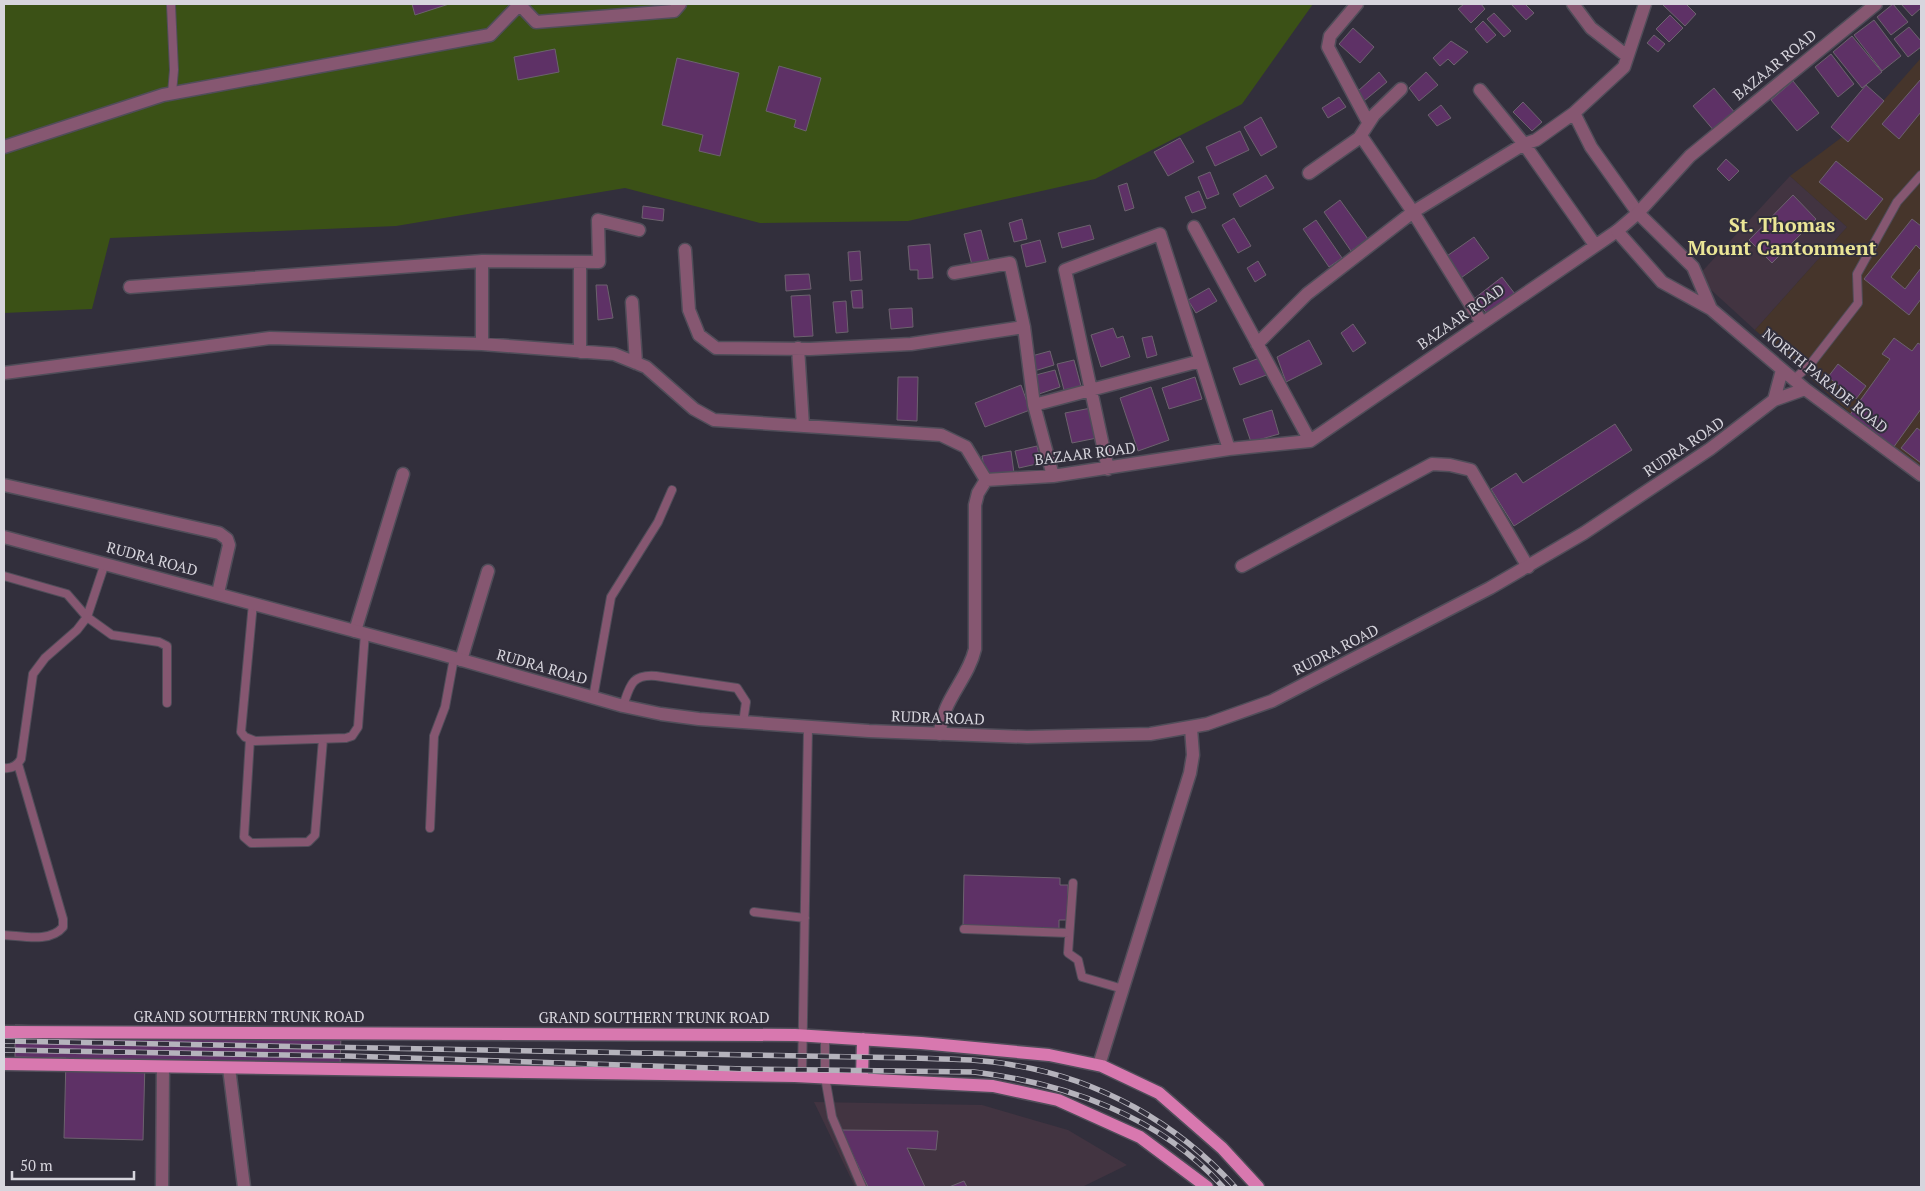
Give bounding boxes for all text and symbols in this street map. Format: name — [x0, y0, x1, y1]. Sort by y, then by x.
street label: BAZAAR ROAD — [1728, 24, 1820, 104]
district label: St. Thomas Mount Cantonment — [1687, 211, 1877, 261]
street label: BAZAAR ROAD — [1413, 279, 1508, 354]
street label: NORTH PARADE ROAD — [1759, 323, 1892, 437]
street label: RUDRA ROAD — [1639, 412, 1728, 481]
street label: BAZAAR ROAD — [1033, 437, 1137, 469]
street label: RUDRA ROAD — [104, 536, 200, 580]
street label: RUDRA ROAD — [1289, 619, 1382, 679]
street label: RUDRA ROAD — [494, 644, 590, 689]
street label: RUDRA ROAD — [891, 705, 985, 729]
street label: GRAND SOUTHERN TRUNK ROAD — [133, 1006, 365, 1026]
street label: GRAND SOUTHERN TRUNK ROAD — [538, 1007, 770, 1027]
scale bar — [12, 1148, 135, 1180]
text: 50 m — [20, 1155, 53, 1175]

